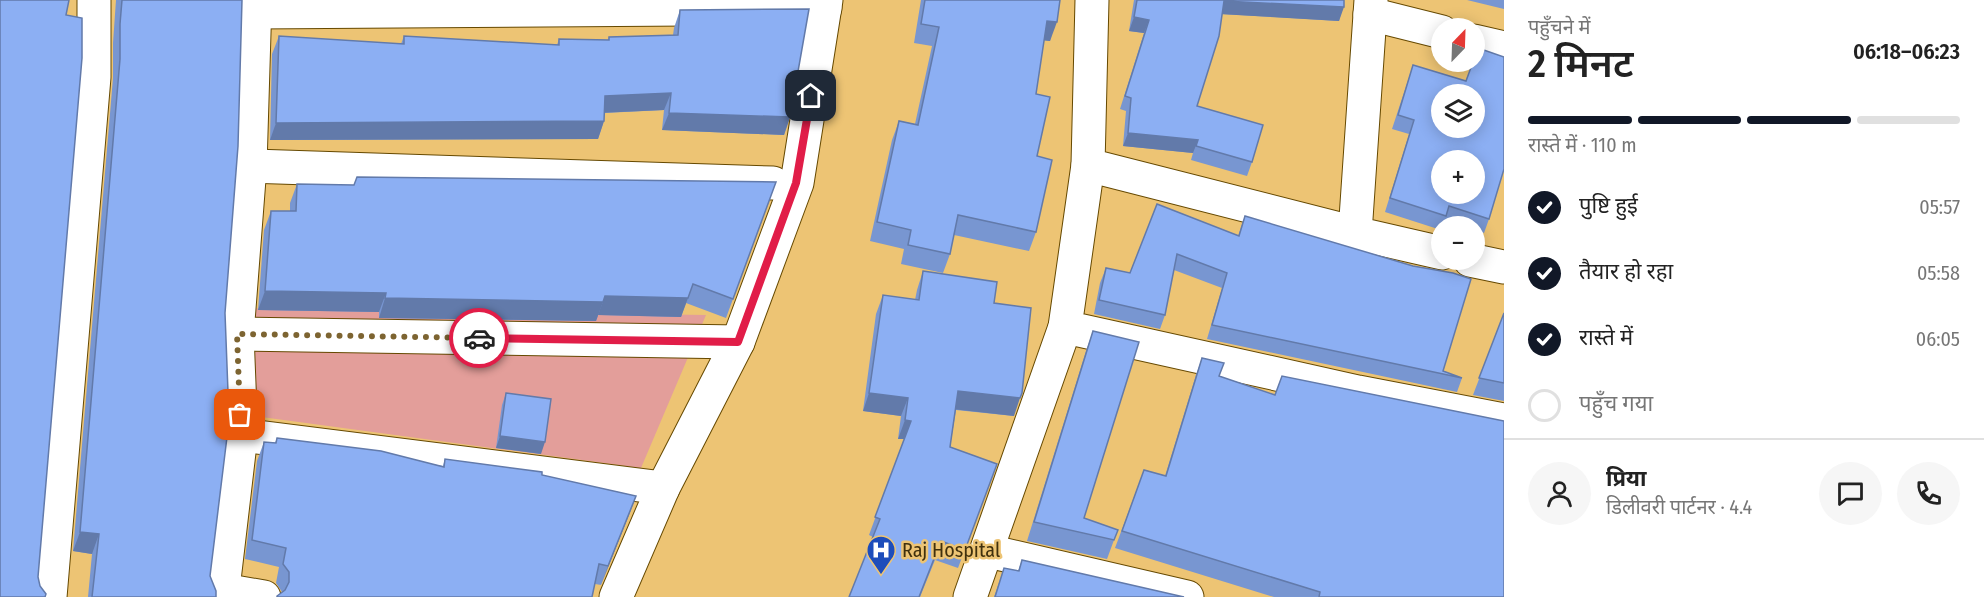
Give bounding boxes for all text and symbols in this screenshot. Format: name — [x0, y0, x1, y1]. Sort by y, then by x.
text: पहुँचने में — [1528, 15, 1590, 39]
north arrow — [1431, 18, 1485, 72]
map controls — [1431, 18, 1485, 270]
text: 06:18–06:23 — [1853, 38, 1960, 65]
text: 2 मिनट — [1528, 41, 1633, 87]
pin — [785, 70, 836, 121]
icon: home — [794, 79, 827, 112]
button: layers — [1431, 84, 1485, 138]
text: रास्ते में · 110 m — [1528, 133, 1637, 157]
button: + — [1431, 150, 1485, 204]
icon: check — [1528, 191, 1561, 224]
text: पुष्टि हुई — [1579, 192, 1638, 219]
text: 05:57 — [1919, 195, 1960, 219]
button: − — [1431, 216, 1485, 270]
icon: check — [1528, 257, 1561, 290]
text: तैयार हो रहा — [1579, 258, 1673, 285]
text: 05:58 — [1917, 261, 1960, 285]
courier — [449, 308, 509, 368]
icon: car — [463, 322, 496, 355]
icon: check — [1528, 323, 1561, 356]
text: रास्ते में — [1579, 324, 1633, 351]
text: 06:05 — [1916, 327, 1960, 351]
pin — [214, 389, 265, 440]
text: पहुँच गया — [1579, 390, 1653, 417]
icon: bag — [223, 398, 256, 431]
button: person — [1528, 462, 1591, 525]
button: chat — [1819, 462, 1882, 525]
button: phone — [1897, 462, 1960, 525]
text: प्रिया — [1606, 465, 1646, 492]
text: डिलीवरी पार्टनर · 4.4 — [1606, 495, 1752, 519]
hospital icon: Raj Hospital — [865, 534, 897, 576]
place label: Raj Hospital — [902, 538, 1000, 562]

